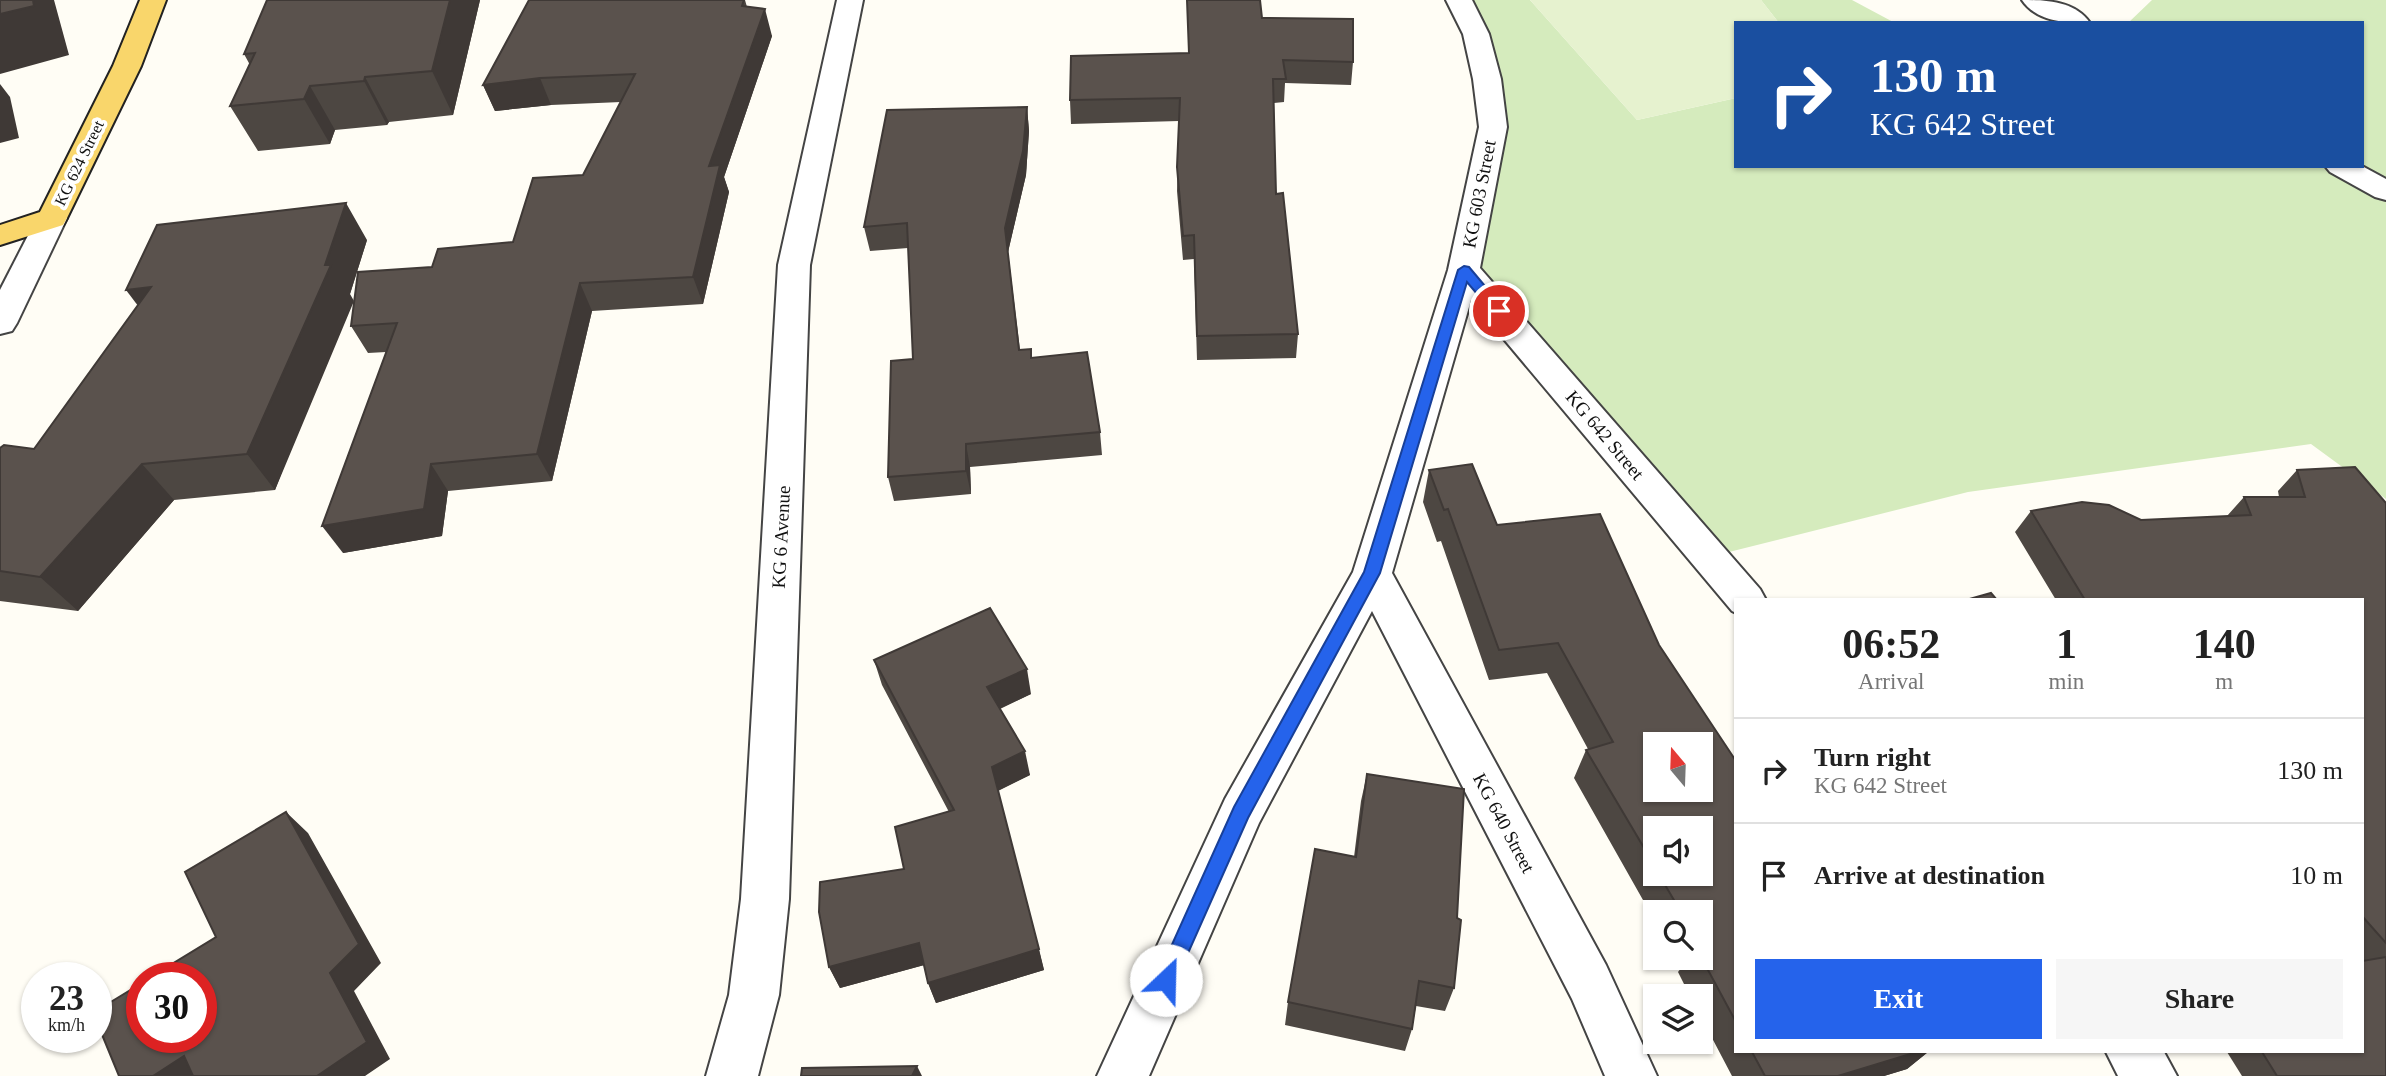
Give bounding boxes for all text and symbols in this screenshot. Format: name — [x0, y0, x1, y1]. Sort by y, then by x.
text: 130 m — [1870, 48, 1997, 103]
icon: right — [1755, 49, 1846, 140]
text: KG 642 Street — [1870, 106, 2055, 142]
street label: KG 624 Street — [51, 117, 107, 208]
street label: KG 603 Street — [1458, 137, 1500, 250]
pin — [1469, 281, 1529, 341]
icon: arrive — [1480, 292, 1518, 330]
street label: KG 642 Street — [1562, 386, 1649, 484]
street label: KG 6 Avenue — [768, 485, 794, 589]
text: 06:52 — [1842, 621, 1940, 667]
text: 1 — [2056, 621, 2077, 667]
text: 140 — [2193, 621, 2256, 667]
text: Arrival — [1858, 669, 1925, 694]
text: min — [2049, 669, 2084, 694]
text: m — [2215, 669, 2233, 694]
north arrow — [1643, 732, 1713, 802]
map controls — [1643, 732, 1713, 1054]
text: Turn right — [1814, 743, 1931, 772]
icon: right — [1755, 752, 1793, 790]
text: 130 m — [2277, 756, 2343, 785]
street label: KG 640 Street — [1469, 770, 1539, 877]
text: KG 642 Street — [1814, 773, 1947, 798]
button: sound — [1643, 816, 1713, 886]
icon: arrive — [1755, 857, 1793, 895]
text: Arrive at destination — [1814, 861, 2045, 890]
text: 10 m — [2290, 861, 2343, 890]
button: search — [1643, 900, 1713, 970]
position arrow — [1129, 943, 1203, 1017]
button: Exit — [1755, 959, 2042, 1039]
button: Share — [2056, 959, 2343, 1039]
speed limit sign: 30 — [126, 962, 217, 1053]
text: 23 — [49, 979, 84, 1018]
button: layers — [1643, 984, 1713, 1054]
text: km/h — [48, 1015, 85, 1035]

